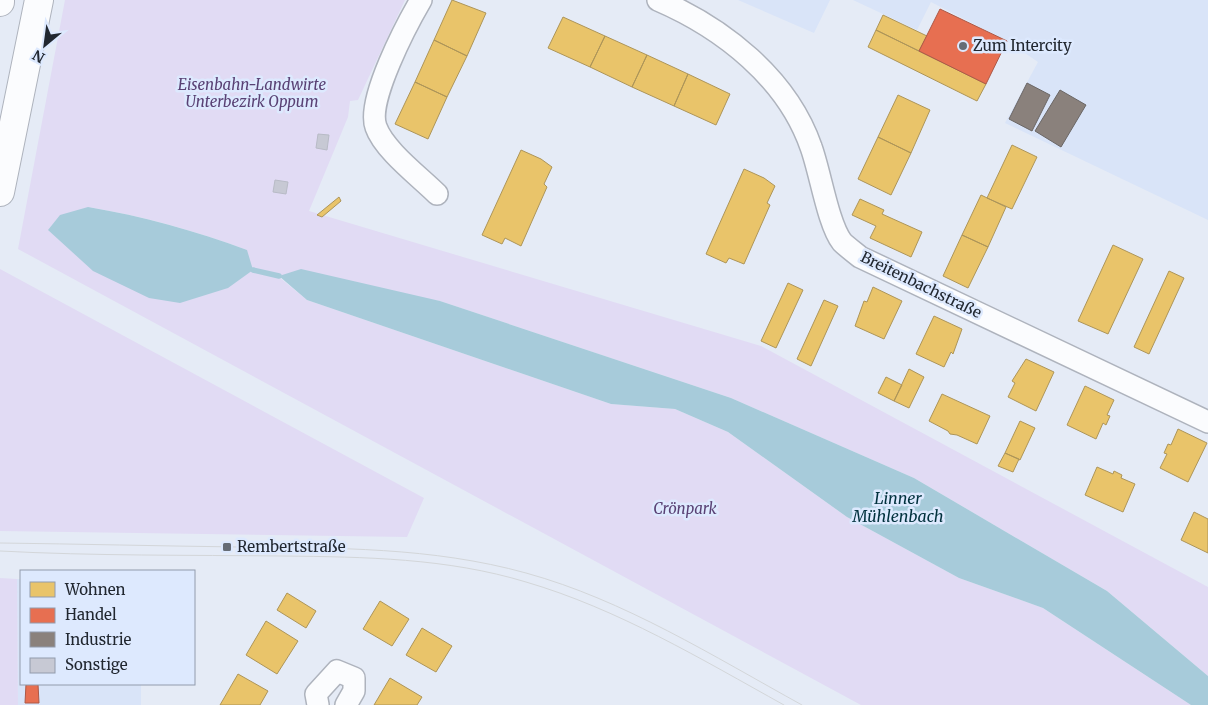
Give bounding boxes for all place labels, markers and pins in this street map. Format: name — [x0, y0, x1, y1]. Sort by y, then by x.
place label: Zum Intercity — [973, 36, 1072, 55]
marker: Zum Intercity — [957, 40, 969, 52]
place label: Rembertstraße — [237, 537, 346, 556]
marker: Rembertstraße — [221, 541, 233, 553]

